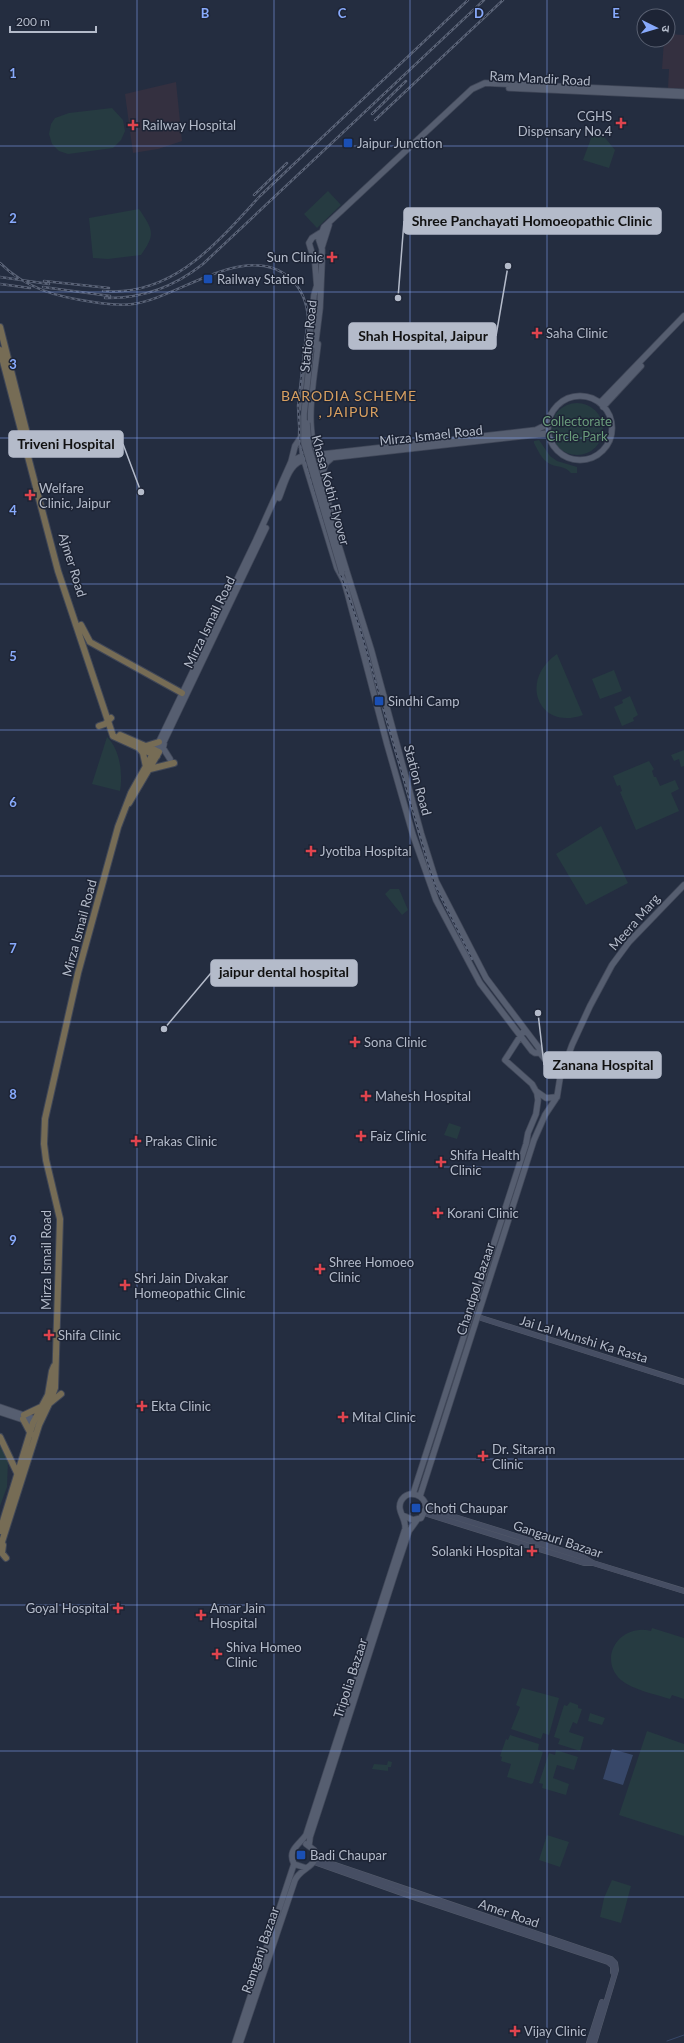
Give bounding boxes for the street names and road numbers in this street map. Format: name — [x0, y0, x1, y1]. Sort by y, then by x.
street label: Ram Mandir Road — [489, 67, 591, 89]
street label: Station Road — [296, 299, 320, 373]
street label: Mirza Ismael Road — [379, 422, 483, 448]
street label: Khasa Kothi Flyover — [309, 433, 353, 547]
street label: Ajmer Road — [56, 531, 90, 599]
street label: Mirza Ismail Road — [180, 574, 238, 670]
street label: Station Road — [401, 743, 435, 817]
street label: Mirza Ismail Road — [58, 878, 100, 978]
street label: Meera Marg — [605, 890, 663, 954]
street label: Mirza Ismail Road — [38, 1210, 54, 1310]
street label: Chandpol Bazaar — [453, 1240, 498, 1337]
street label: Jai Lal Munshi Ka Rasta — [518, 1312, 650, 1366]
street label: Gangauri Bazaar — [511, 1517, 605, 1561]
street label: Tripolia Bazaar — [330, 1636, 371, 1720]
street label: Amer Road — [477, 1895, 541, 1931]
street label: Ramganj Bazaar — [238, 1904, 282, 1995]

